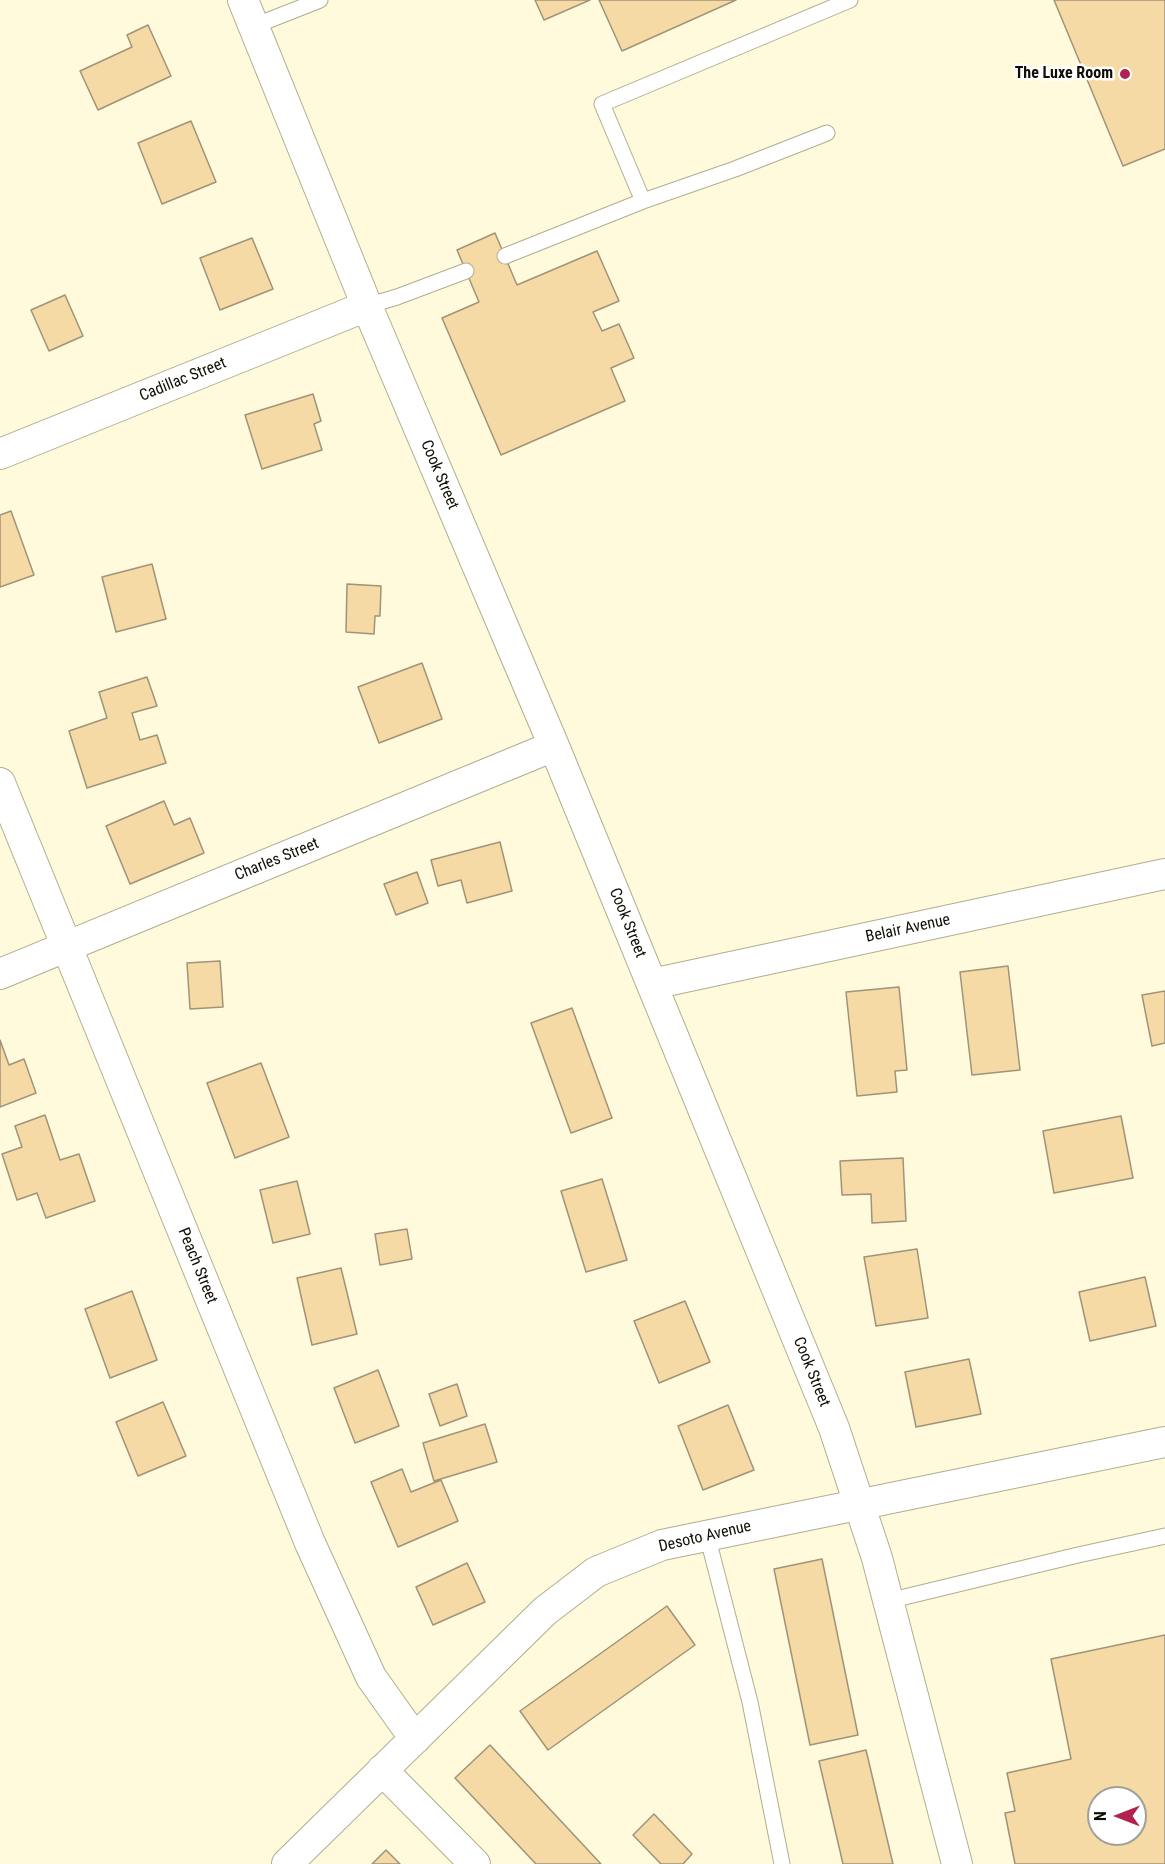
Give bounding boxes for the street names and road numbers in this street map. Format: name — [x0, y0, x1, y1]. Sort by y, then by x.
street label: Cadillac Street — [137, 354, 229, 406]
street label: Cook Street — [416, 437, 462, 513]
street label: Charles Street — [232, 834, 322, 886]
street label: Cook Street — [604, 885, 650, 961]
street label: Belair Avenue — [864, 911, 952, 947]
street label: Peach Street — [173, 1225, 221, 1307]
street label: Cook Street — [788, 1334, 834, 1410]
street label: Desoto Avenue — [657, 1517, 753, 1557]

